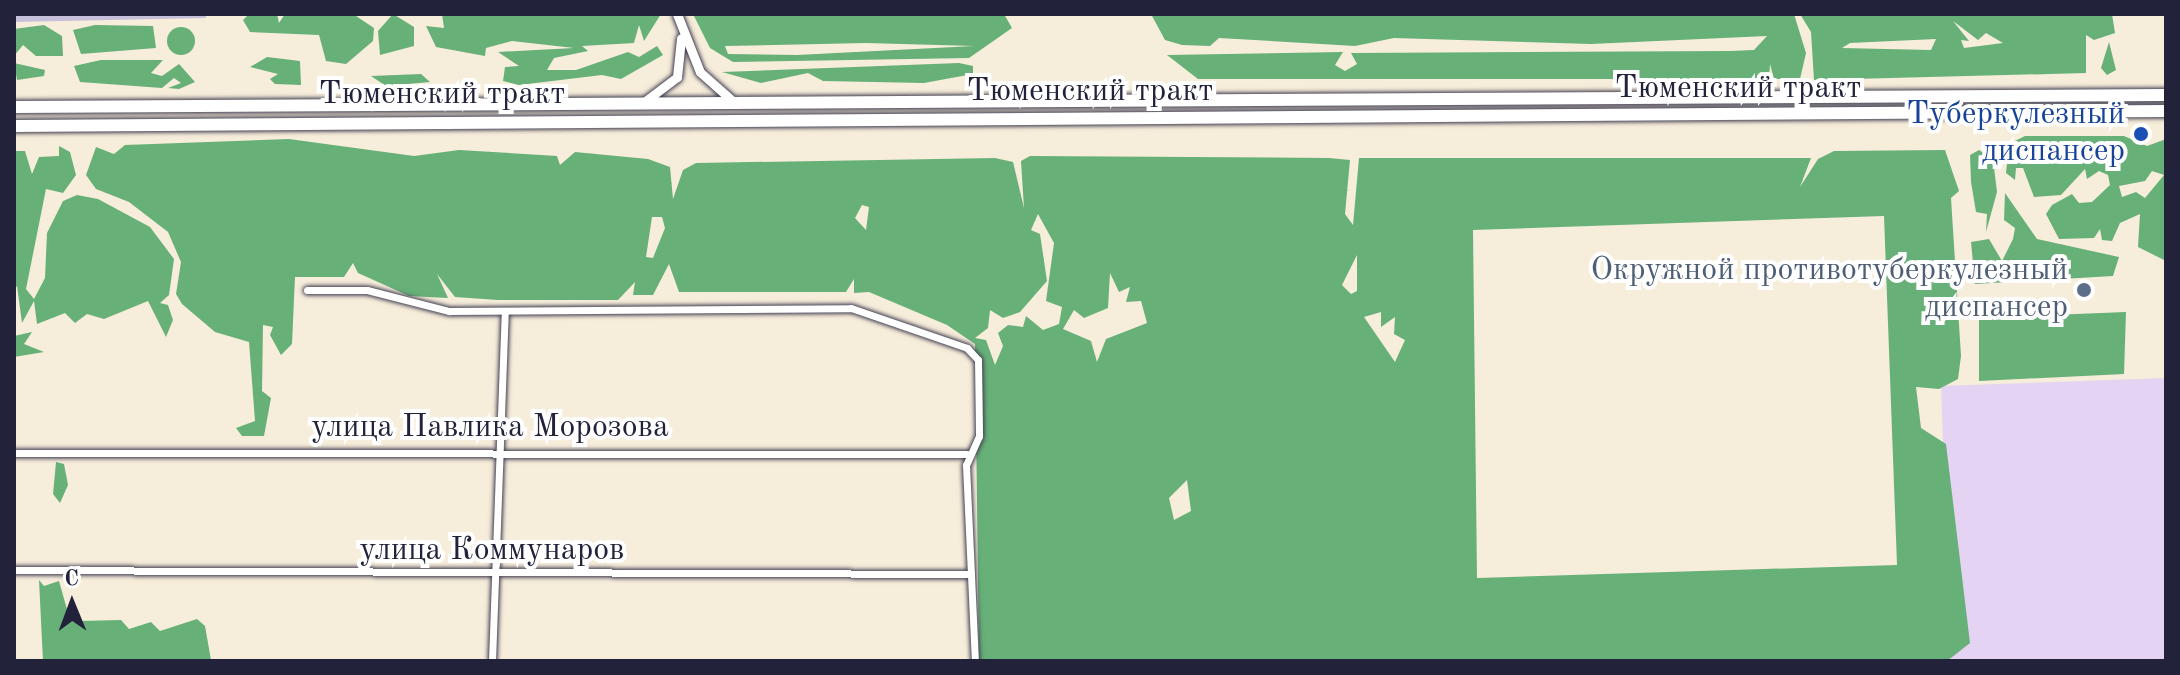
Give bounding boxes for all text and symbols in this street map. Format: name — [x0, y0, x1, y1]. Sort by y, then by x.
street label: Тюменский тракт — [1615, 70, 1861, 108]
street label: Тюменский тракт — [967, 73, 1213, 111]
street label: Тюменский тракт — [319, 76, 565, 114]
place label: Туберкулезный диспансер — [1906, 97, 2125, 172]
marker: Туберкулезный диспансер — [2132, 125, 2150, 143]
place label: Окружной противотуберкулезный диспансер — [1591, 253, 2068, 328]
marker: Окружной противотуберкулезный диспансер — [2075, 281, 2093, 299]
street label: улица Павлика Морозова — [311, 409, 669, 447]
street label: улица Коммунаров — [360, 532, 624, 570]
north arrow — [32, 563, 112, 643]
text: С — [64, 568, 79, 590]

